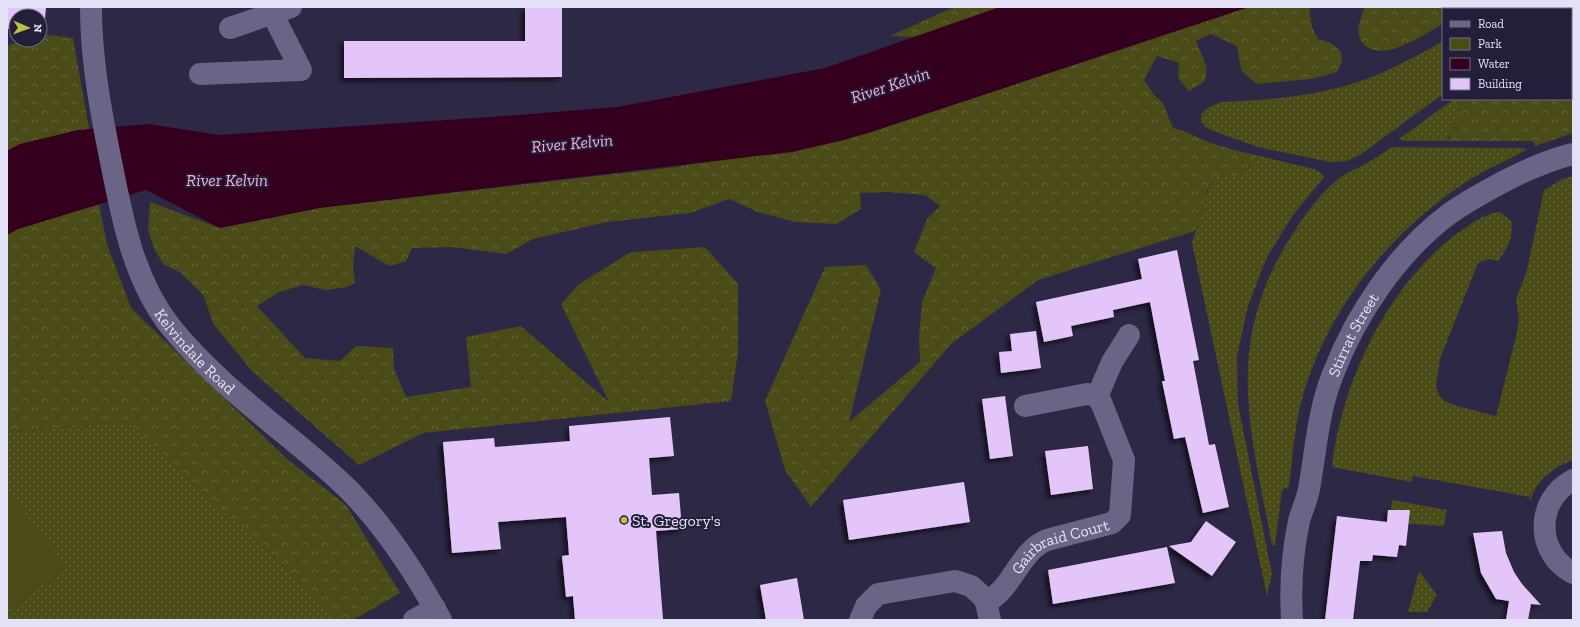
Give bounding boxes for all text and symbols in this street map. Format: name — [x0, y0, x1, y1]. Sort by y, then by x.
north arrow — [8, 8, 48, 48]
legend — [1442, 8, 1572, 100]
text: Road — [1478, 17, 1504, 31]
text: N — [31, 24, 44, 33]
text: Park — [1478, 37, 1503, 51]
text: Water — [1478, 57, 1510, 71]
water label: River Kelvin — [848, 63, 932, 107]
text: Building — [1478, 77, 1522, 91]
water label: River Kelvin — [530, 129, 614, 157]
water label: River Kelvin — [186, 170, 268, 190]
street label: Stirrat Street — [1323, 289, 1382, 379]
street label: Kelvindale Road — [151, 305, 240, 398]
place label: St. Gregory's — [632, 511, 721, 530]
marker: St. Gregory's — [619, 515, 629, 525]
street label: Gairbraid Court — [1007, 515, 1111, 578]

